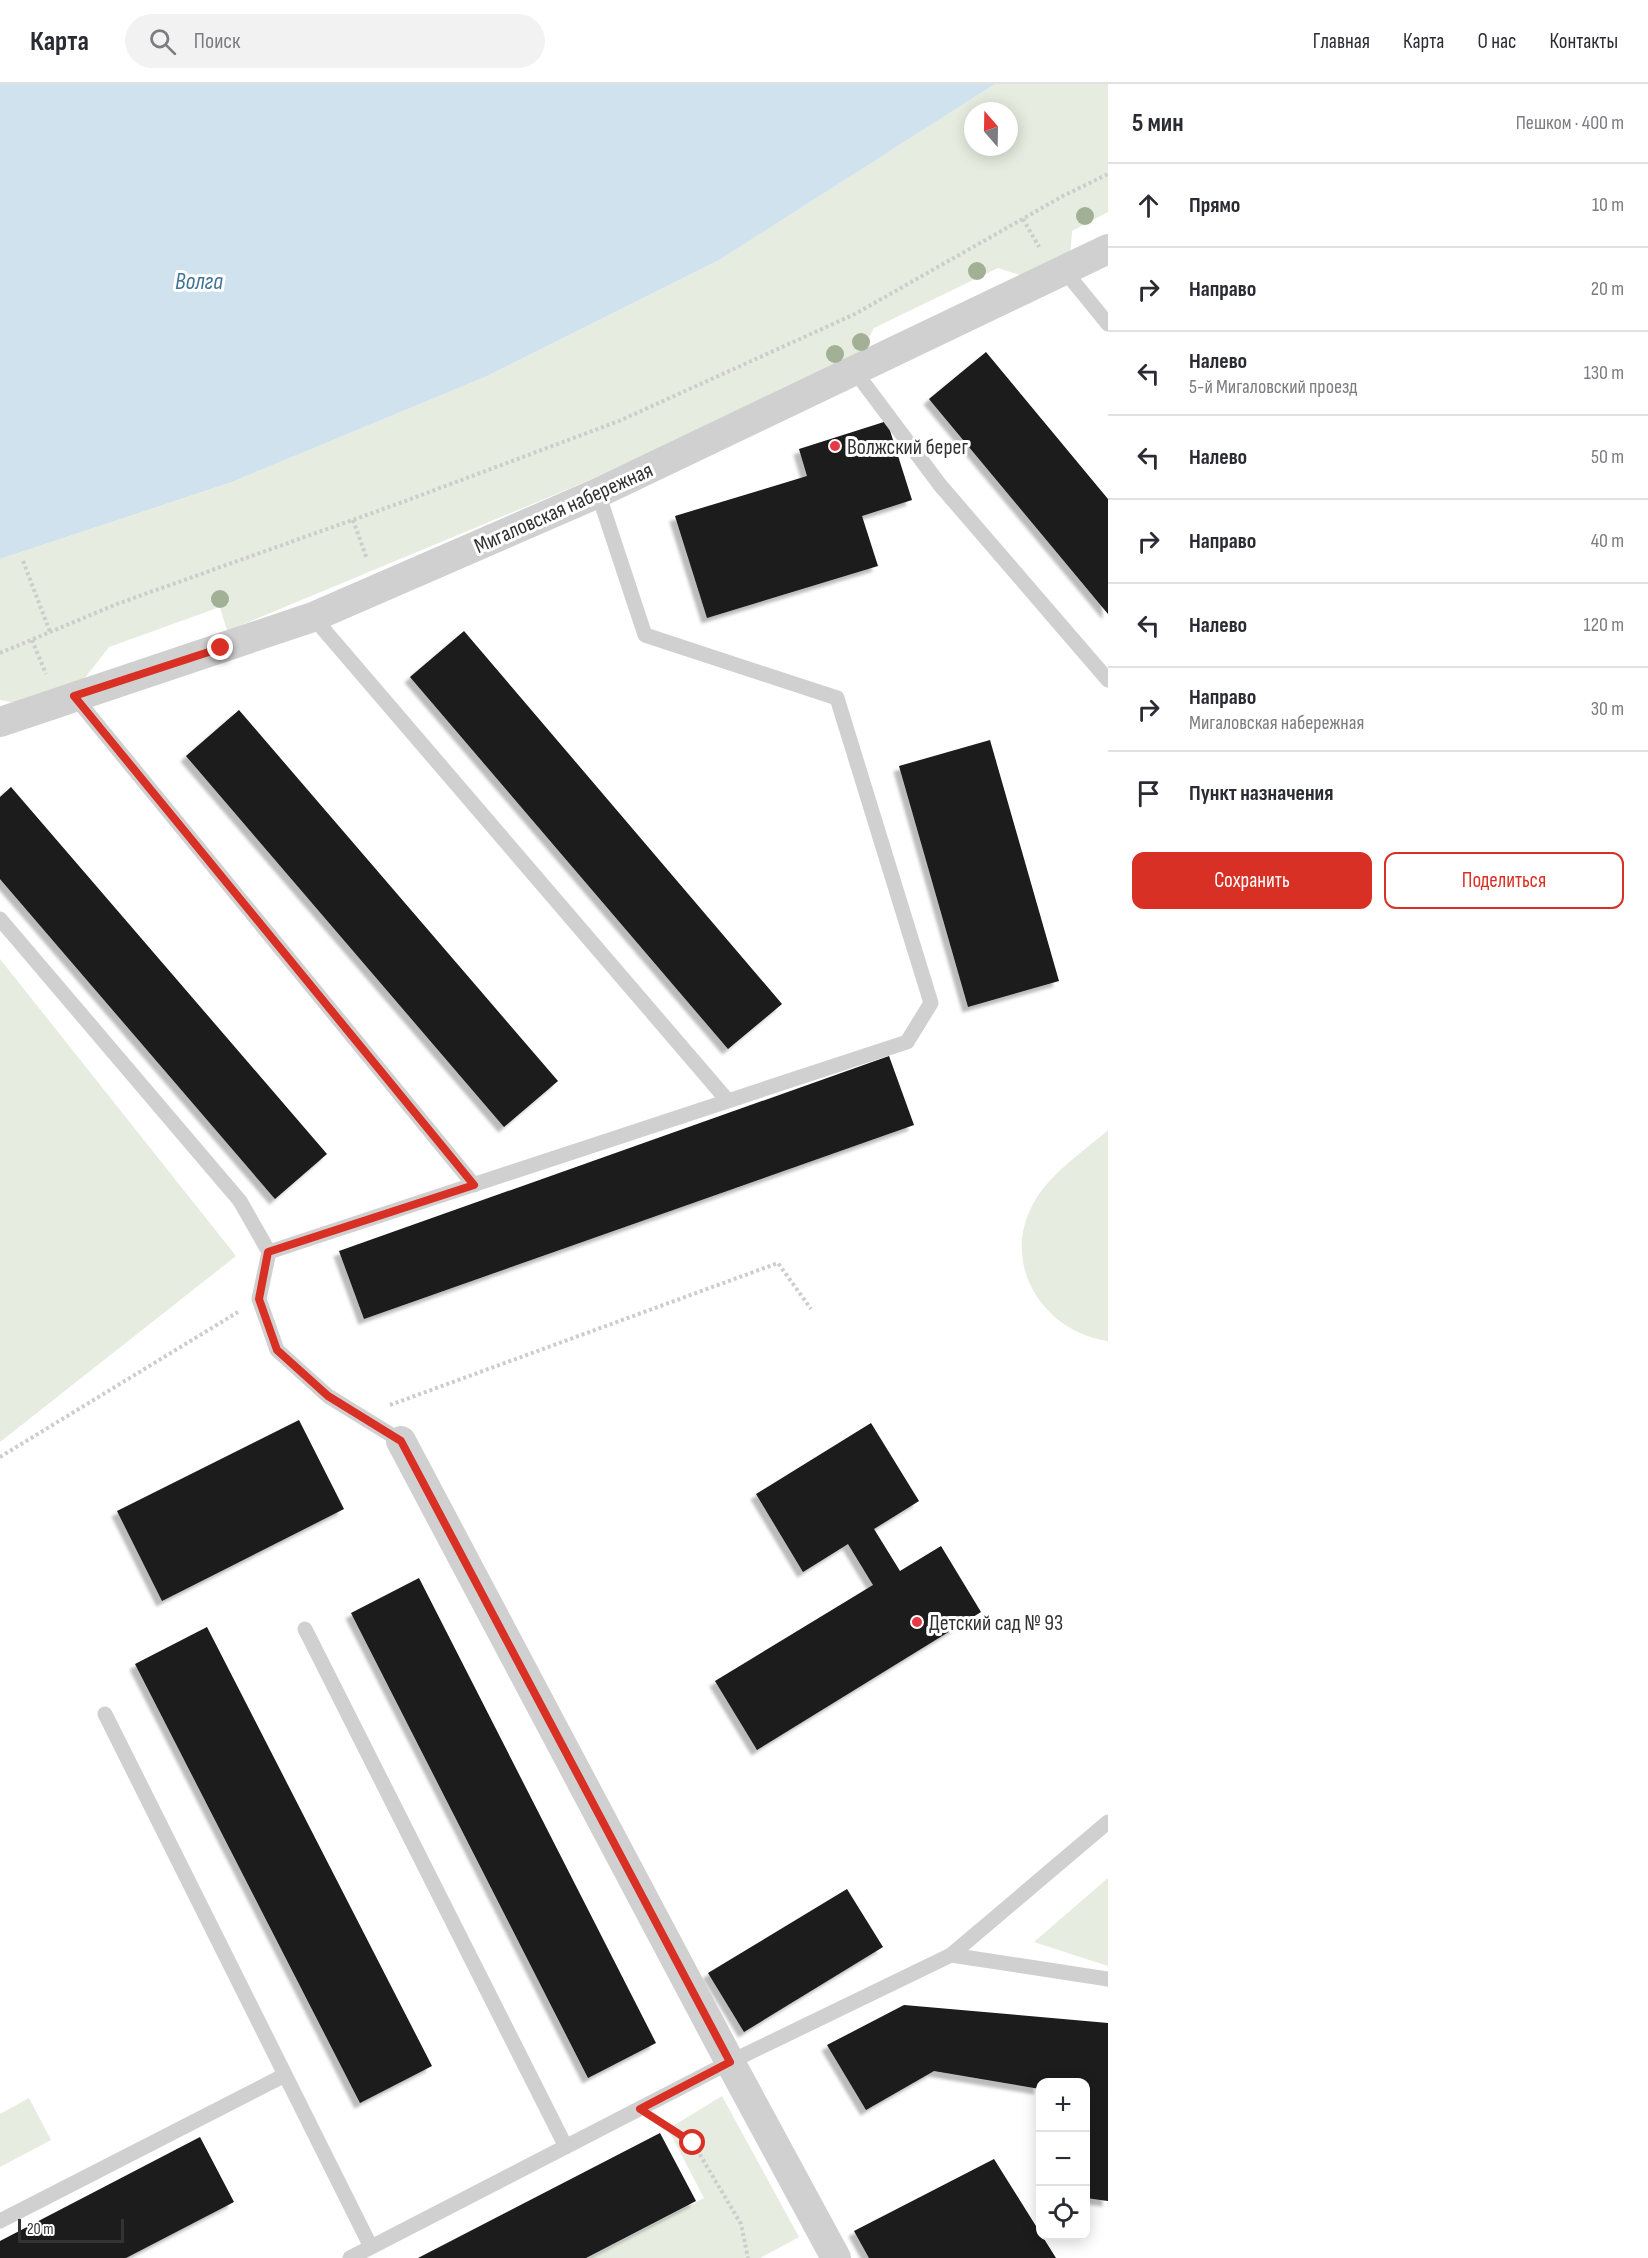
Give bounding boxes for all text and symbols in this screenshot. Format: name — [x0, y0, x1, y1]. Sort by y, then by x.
search box — [125, 14, 545, 68]
text: Карта — [30, 25, 89, 58]
icon: search — [146, 25, 179, 58]
text: Поиск — [194, 28, 240, 55]
text: Главная — [1313, 29, 1370, 54]
text: Карта — [1403, 29, 1444, 54]
text: О нас — [1477, 29, 1516, 54]
text: Контакты — [1549, 29, 1618, 54]
north arrow — [964, 102, 1018, 156]
text: 5 мин — [1132, 108, 1184, 139]
text: Пешком · 400 m — [1516, 111, 1624, 135]
icon: ahead — [1132, 189, 1165, 222]
text: Прямо — [1189, 192, 1240, 219]
text: 10 m — [1592, 193, 1624, 217]
water label: Волга — [175, 267, 223, 296]
icon: right — [1132, 273, 1165, 306]
text: Направо — [1189, 276, 1256, 303]
text: 20 m — [1591, 277, 1624, 301]
text: Налево — [1189, 348, 1247, 375]
icon: left — [1132, 357, 1165, 390]
text: 130 m — [1584, 361, 1624, 385]
text: 5-й Мигаловский проезд — [1189, 375, 1357, 399]
place label: Волжский берег — [847, 434, 968, 461]
marker: Волжский берег — [828, 439, 842, 453]
icon: left — [1132, 441, 1165, 474]
text: Налево — [1189, 444, 1247, 471]
text: 50 m — [1591, 445, 1624, 469]
street label: Мигаловская набережная — [470, 457, 657, 560]
icon: right — [1132, 525, 1165, 558]
text: Направо — [1189, 528, 1256, 555]
text: 40 m — [1591, 529, 1624, 553]
icon: left — [1132, 609, 1165, 642]
text: Налево — [1189, 612, 1247, 639]
text: 120 m — [1584, 613, 1624, 637]
route end — [207, 634, 233, 660]
text: Направо — [1189, 684, 1256, 711]
icon: right — [1132, 693, 1165, 726]
text: 30 m — [1591, 697, 1624, 721]
text: Мигаловская набережная — [1189, 711, 1364, 735]
icon: arrive — [1132, 777, 1165, 810]
text: Пункт назначения — [1189, 780, 1333, 807]
button: Сохранить — [1132, 852, 1372, 909]
button: Поделиться — [1384, 852, 1624, 909]
place label: Детский сад № 93 — [929, 1610, 1063, 1637]
marker: Детский сад № 93 — [910, 1615, 924, 1629]
map controls — [1036, 2078, 1090, 2240]
button: + — [1036, 2078, 1090, 2132]
route start — [679, 2129, 705, 2155]
button: − — [1036, 2132, 1090, 2186]
button: locate — [1036, 2186, 1090, 2240]
scale bar — [18, 2216, 124, 2244]
text: 20 m — [27, 2220, 54, 2239]

